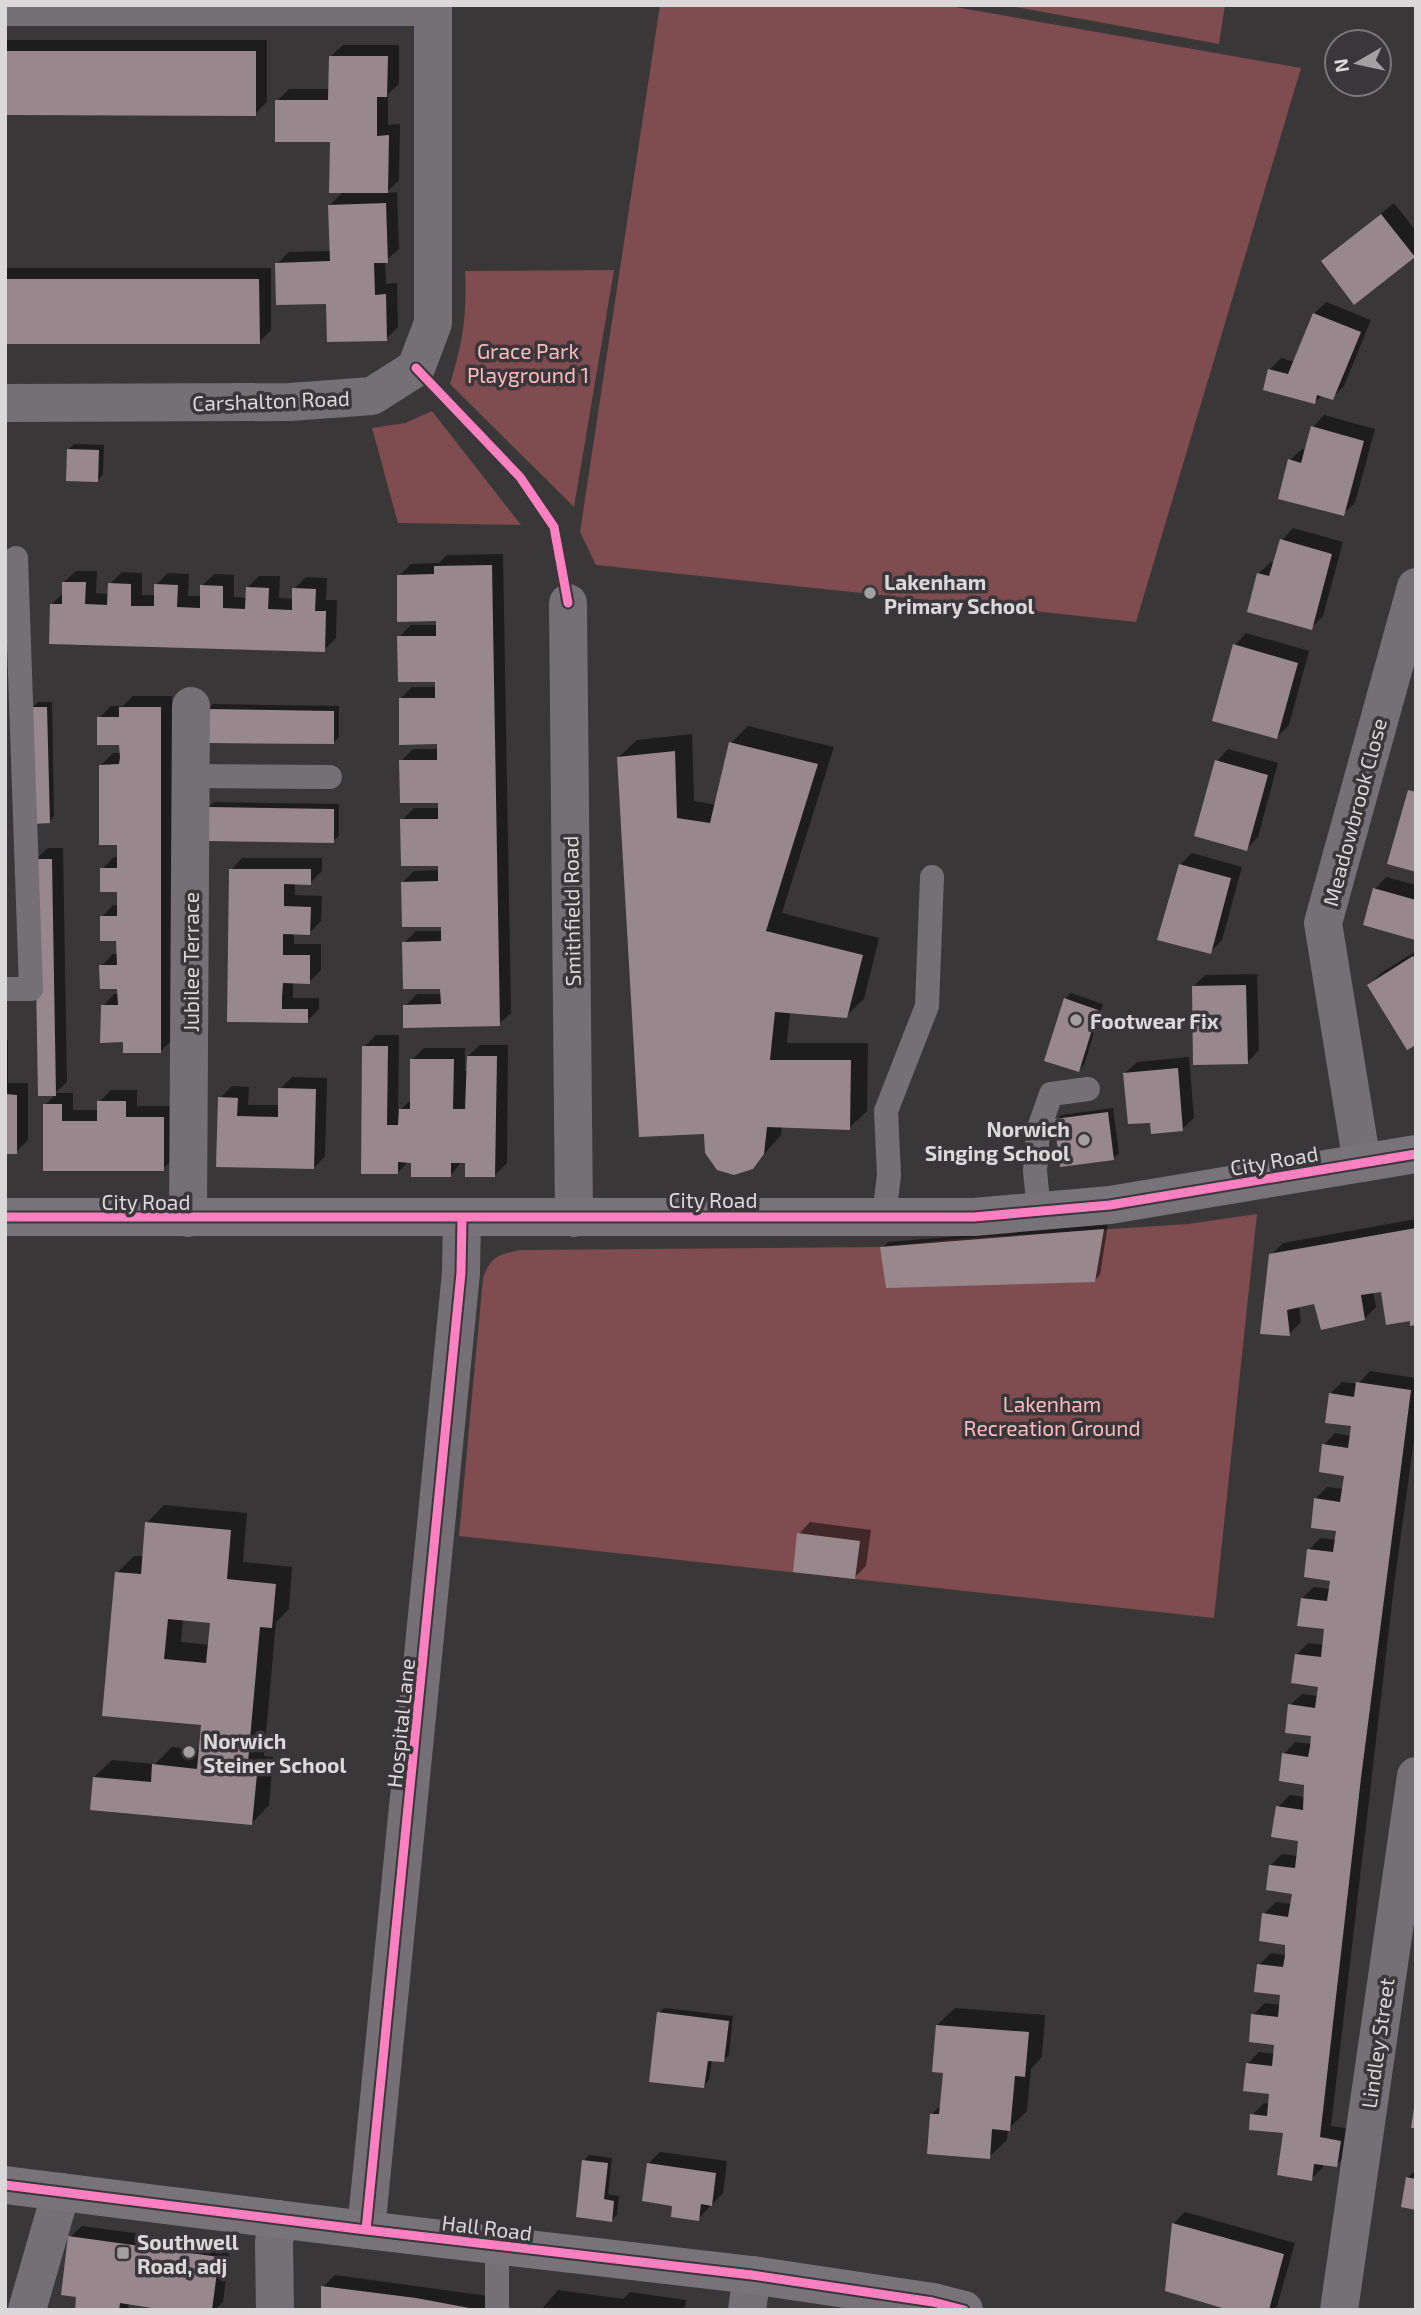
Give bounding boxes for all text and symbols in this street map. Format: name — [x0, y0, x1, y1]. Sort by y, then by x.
north arrow — [1323, 28, 1393, 98]
text: N — [1328, 57, 1353, 74]
park label: Grace Park Playground 1 — [467, 338, 589, 387]
street label: Carshalton Road — [192, 385, 350, 415]
place label: Lakenham Primary School — [884, 569, 1035, 619]
marker: Lakenham Primary School — [862, 585, 878, 601]
street label: Meadowbrook Close — [1317, 715, 1391, 909]
street label: Smithfield Road — [557, 835, 585, 987]
street label: Jubilee Terrace — [178, 892, 203, 1032]
place label: Footwear Fix — [1090, 1008, 1219, 1033]
marker: Footwear Fix — [1068, 1012, 1084, 1028]
place label: Norwich Singing School — [925, 1116, 1070, 1165]
marker: Norwich Singing School — [1076, 1132, 1092, 1148]
street label: City Road — [1228, 1140, 1320, 1180]
street label: City Road — [669, 1187, 757, 1212]
street label: City Road — [102, 1189, 190, 1214]
park label: Lakenham Recreation Ground — [964, 1391, 1140, 1440]
street label: Hospital Lane — [381, 1657, 419, 1789]
place label: Norwich Steiner School — [203, 1728, 346, 1777]
marker: Norwich Steiner School — [181, 1744, 197, 1760]
street label: Lindley Street — [1355, 1976, 1399, 2110]
street label: Hall Road — [441, 2209, 533, 2245]
place label: Southwell Road, adj — [137, 2229, 239, 2278]
marker: Southwell Road, adj — [115, 2245, 131, 2261]

